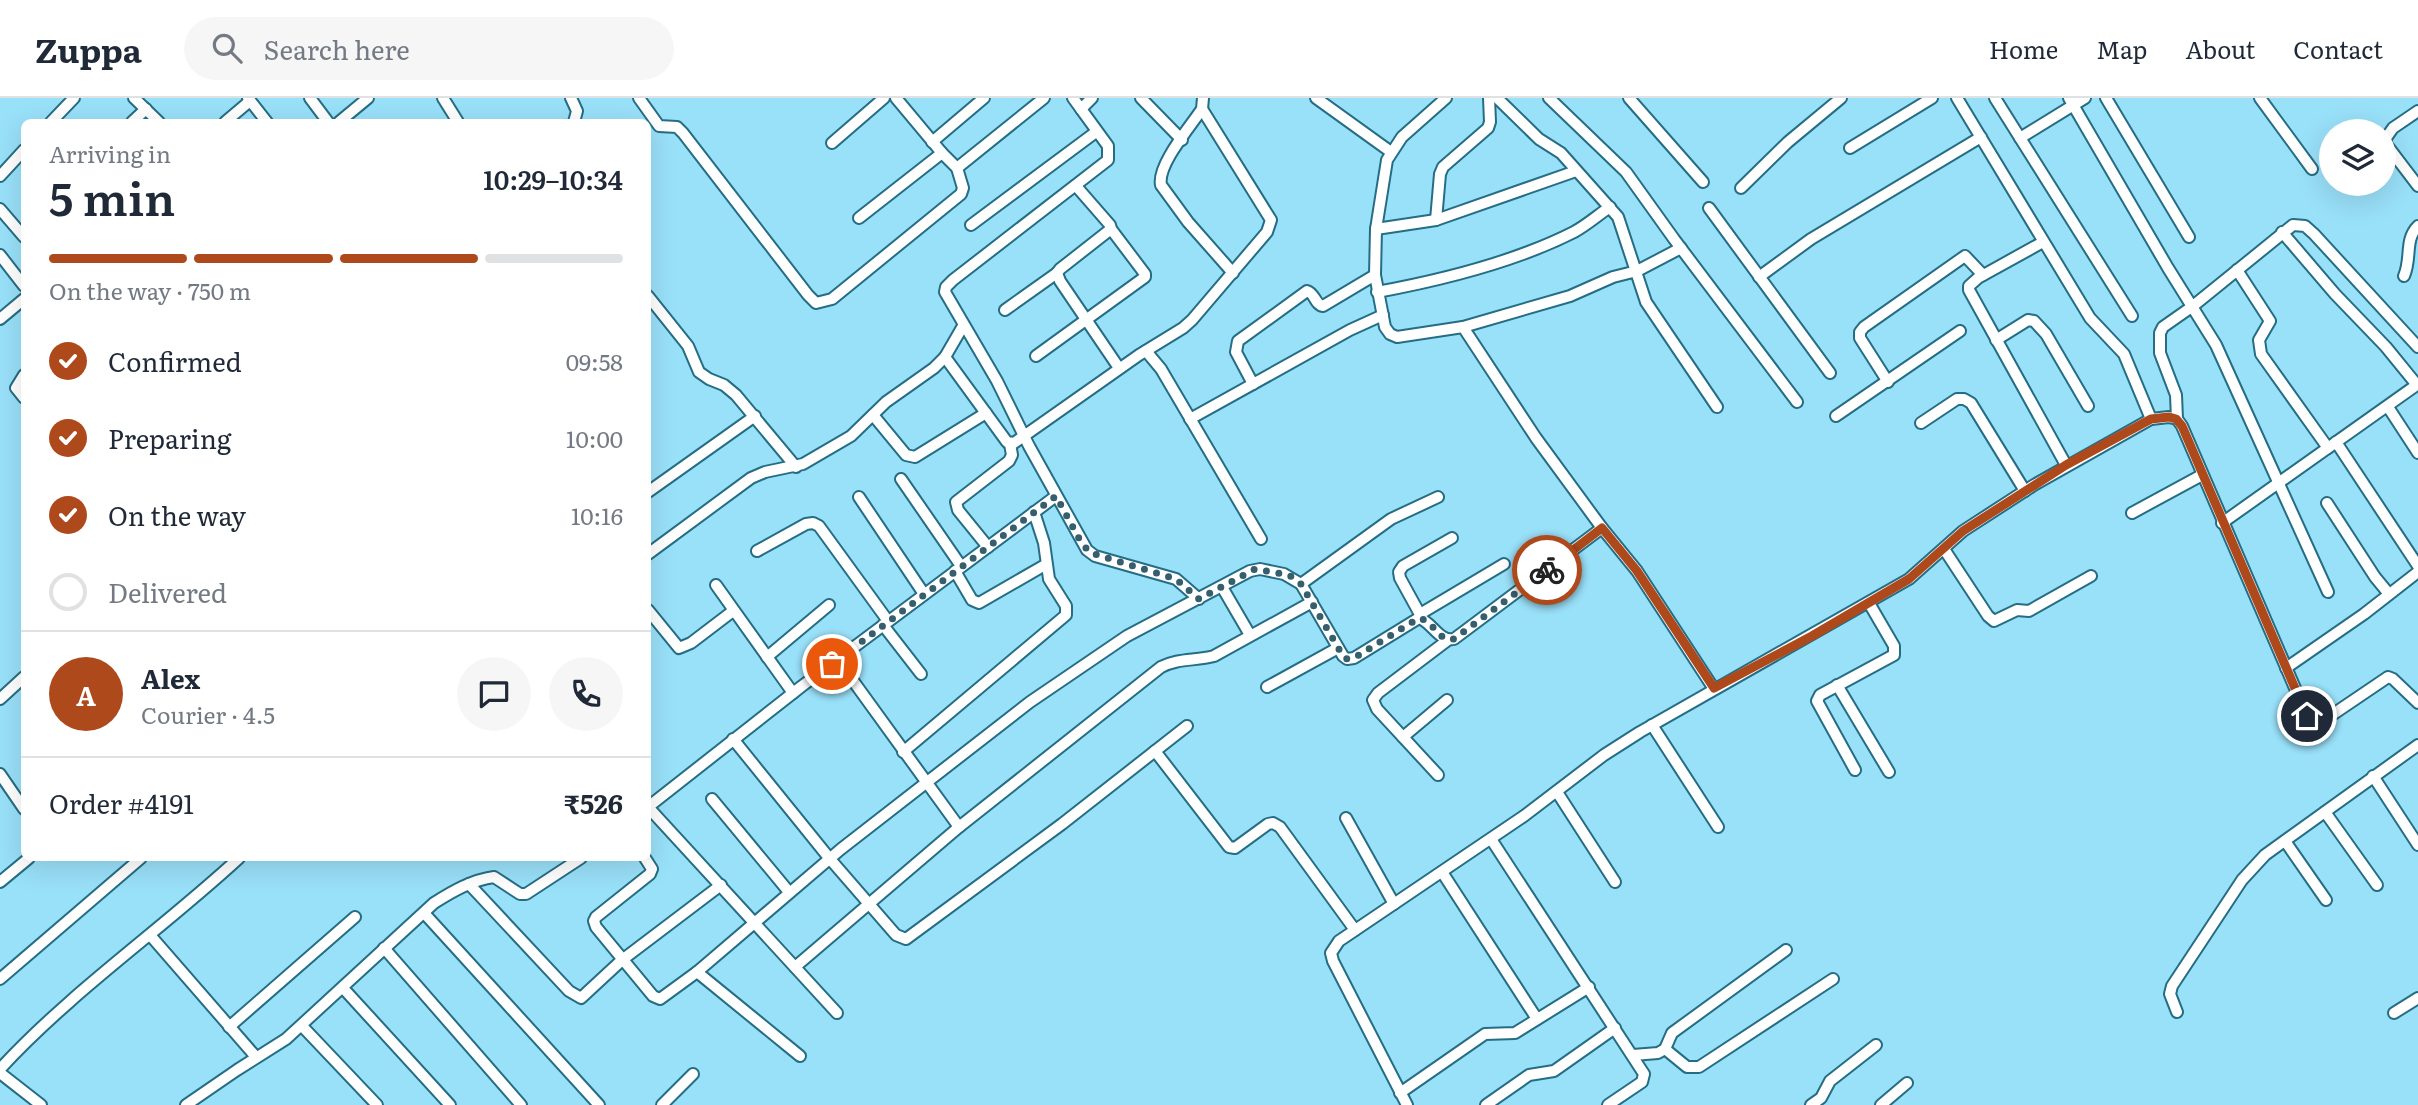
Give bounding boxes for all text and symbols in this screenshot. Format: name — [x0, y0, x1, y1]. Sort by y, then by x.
search box — [184, 17, 674, 80]
text: Zuppa — [35, 24, 142, 73]
icon: search — [208, 29, 246, 67]
text: Search here — [264, 29, 410, 68]
text: Home — [1989, 31, 2058, 66]
text: Map — [2096, 31, 2147, 66]
text: About — [2185, 31, 2255, 66]
text: Contact — [2293, 31, 2383, 66]
map controls — [2319, 119, 2396, 196]
button: layers — [2319, 119, 2396, 196]
text: Arriving in — [49, 136, 171, 170]
text: 10:29–10:34 — [483, 159, 623, 198]
text: 5 min — [49, 162, 175, 230]
text: On the way · 750 m — [49, 273, 251, 307]
text: Confirmed — [108, 341, 242, 380]
icon: check — [49, 342, 87, 380]
text: 09:58 — [566, 344, 623, 378]
text: Preparing — [108, 418, 231, 457]
icon: check — [49, 419, 87, 457]
text: 10:00 — [566, 421, 623, 455]
text: On the way — [108, 495, 246, 534]
icon: check — [49, 496, 87, 534]
text: 10:16 — [571, 498, 623, 532]
courier — [1512, 535, 1582, 605]
icon: bike — [1528, 551, 1566, 589]
text: Delivered — [108, 572, 227, 611]
pin — [802, 634, 862, 694]
icon: bag — [813, 645, 851, 683]
button: chat — [457, 657, 531, 731]
button: phone — [549, 657, 623, 731]
text: Alex — [141, 658, 200, 697]
text: A — [76, 675, 96, 714]
pin — [2277, 686, 2337, 746]
text: Courier · 4.5 — [141, 697, 275, 731]
icon: home — [2288, 697, 2326, 735]
text: Order #4191 — [49, 783, 194, 822]
text: ₹526 — [564, 783, 623, 822]

